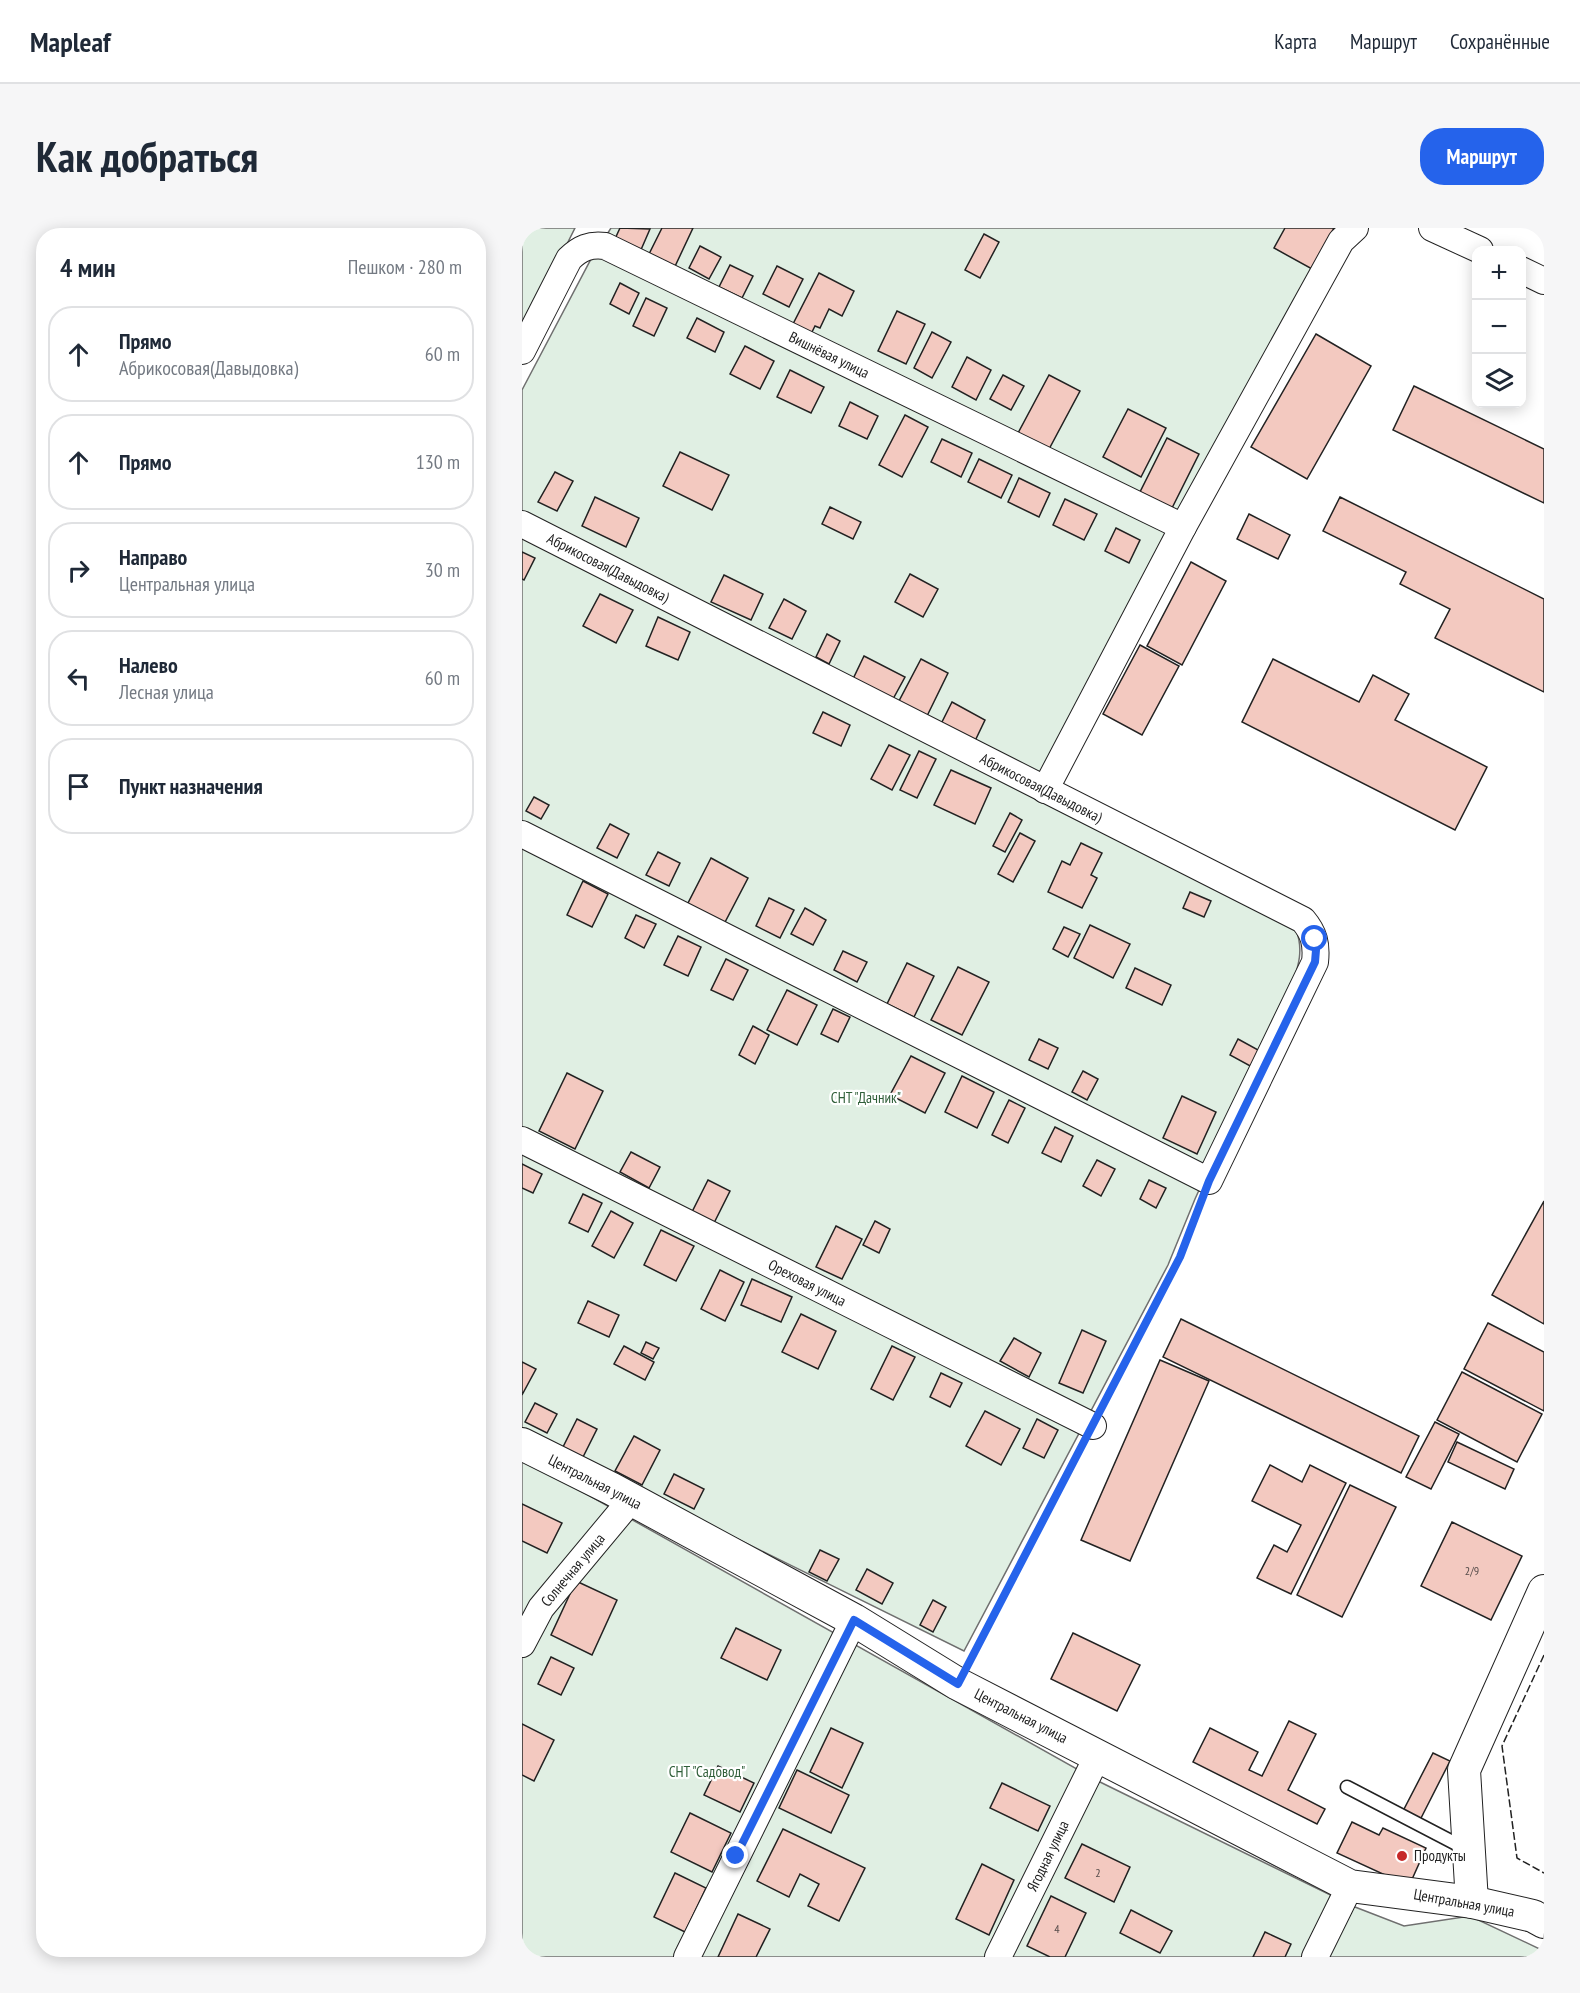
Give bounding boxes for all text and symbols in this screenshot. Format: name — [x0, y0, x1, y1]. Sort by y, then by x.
text: Mapleaf — [30, 23, 111, 60]
text: Карта — [1274, 28, 1317, 55]
text: Маршрут — [1350, 28, 1417, 55]
text: Сохранённые — [1450, 28, 1550, 55]
button: Маршрут — [1420, 128, 1544, 185]
text: Как добраться — [36, 129, 258, 184]
map controls — [1472, 246, 1526, 408]
button: + — [1472, 246, 1526, 300]
text: 4 мин — [60, 251, 115, 284]
text: Пешком · 280 m — [348, 254, 462, 280]
button: − — [1472, 300, 1526, 354]
text: Прямо — [119, 327, 172, 355]
street label: Вишнёвая улица — [786, 327, 872, 382]
icon: ahead — [62, 338, 95, 371]
text: 60 m — [425, 341, 460, 367]
button: layers — [1472, 354, 1526, 408]
text: Абрикосовая(Давыдовка) — [119, 355, 298, 381]
icon: ahead — [62, 446, 95, 479]
text: Прямо — [119, 448, 172, 476]
text: 130 m — [416, 449, 460, 475]
street label: Абрикосовая(Давыдовка) — [544, 529, 673, 607]
text: Направо — [119, 543, 187, 571]
icon: right — [62, 554, 95, 587]
text: 30 m — [425, 557, 460, 583]
text: Центральная улица — [119, 571, 255, 597]
text: Налево — [119, 651, 178, 679]
icon: left — [62, 662, 95, 695]
text: 60 m — [425, 665, 460, 691]
text: Лесная улица — [119, 679, 214, 705]
street label: Абрикосовая(Давыдовка) — [977, 749, 1106, 827]
icon: arrive — [62, 770, 95, 803]
text: Пункт назначения — [119, 772, 263, 800]
route start — [1301, 925, 1327, 951]
park label: СНТ "Дачник" — [831, 1088, 901, 1107]
street label: Ореховая улица — [765, 1255, 849, 1310]
street label: Центральная улица — [545, 1450, 645, 1513]
street label: Солнечная улица — [536, 1529, 609, 1610]
house number: 2/9 — [1465, 1563, 1479, 1578]
street label: Центральная улица — [971, 1684, 1071, 1747]
park label: СНТ "Садовод" — [669, 1762, 745, 1781]
street label: Ягодная улица — [1022, 1817, 1073, 1894]
route end — [722, 1842, 748, 1868]
place label: Продукты — [1414, 1846, 1466, 1865]
marker: Продукты — [1395, 1849, 1409, 1863]
house number: 2 — [1095, 1865, 1101, 1880]
street label: Центральная улица — [1412, 1884, 1516, 1921]
house number: 4 — [1054, 1921, 1060, 1936]

